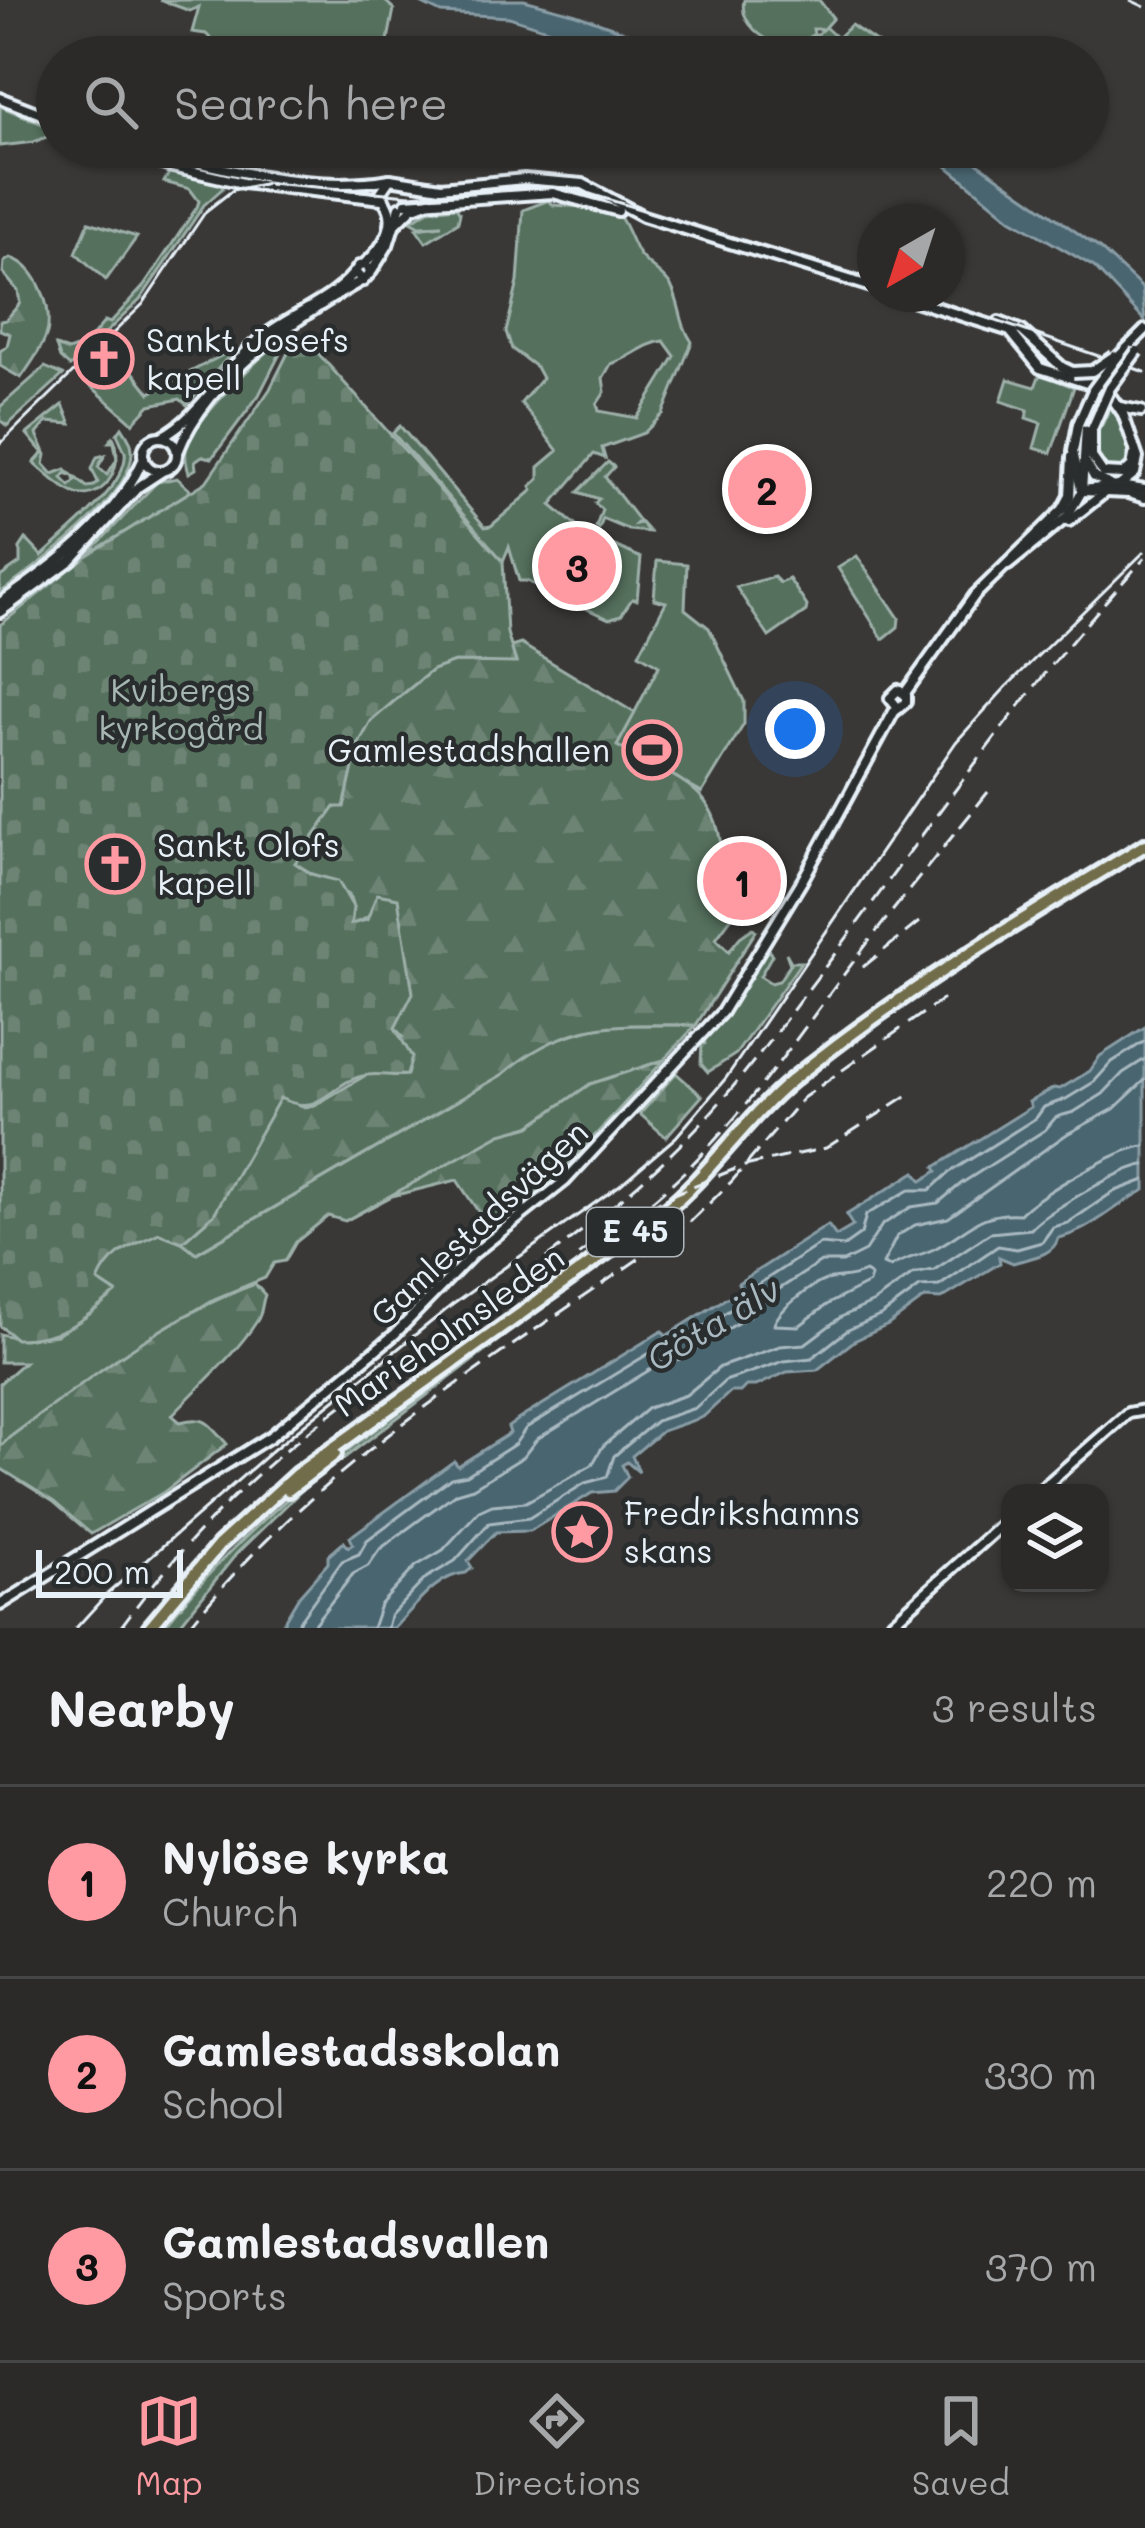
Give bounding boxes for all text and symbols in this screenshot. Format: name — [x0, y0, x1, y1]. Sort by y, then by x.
search box — [36, 36, 1109, 168]
icon: search — [78, 69, 144, 135]
text: Search here — [174, 73, 448, 131]
north arrow — [857, 204, 965, 312]
place label: Sankt Josefs kapell — [146, 317, 349, 398]
church icon: Sankt Josefs kapell — [73, 328, 135, 390]
pin: 2 — [728, 444, 806, 534]
pin: 3 — [538, 521, 616, 611]
park label: Kvibergs kyrkogård — [98, 667, 264, 749]
your location — [765, 699, 825, 759]
sports icon: Gamlestadshallen — [621, 719, 683, 781]
place label: Gamlestadshallen — [327, 727, 610, 770]
place label: Sankt Olofs kapell — [157, 822, 340, 903]
church icon: Sankt Olofs kapell — [84, 833, 146, 895]
pin: 1 — [703, 836, 781, 926]
street label: Gamlestadsvägen — [360, 1110, 596, 1334]
road number: E 45 — [587, 1208, 683, 1256]
street label: Marieholmsleden — [325, 1234, 572, 1425]
water label: Göta älv — [637, 1264, 788, 1381]
map controls — [1001, 1484, 1109, 1592]
button: layers — [1001, 1484, 1109, 1592]
place label: Fredrikshamns skans — [624, 1490, 860, 1571]
place icon: Fredrikshamns skans — [551, 1501, 613, 1563]
scale bar — [36, 1544, 183, 1597]
text: 200 m — [54, 1549, 150, 1592]
text: Nearby — [48, 1673, 235, 1740]
text: 3 results — [932, 1681, 1097, 1732]
text: Nylöse kyrka — [162, 1827, 450, 1885]
text: 1 — [78, 1856, 96, 1907]
text: 220 m — [986, 1856, 1097, 1907]
text: Church — [162, 1885, 298, 1936]
text: Gamlestadsskolan — [162, 2019, 560, 2077]
text: 2 — [76, 2048, 98, 2099]
text: 330 m — [984, 2048, 1097, 2099]
text: School — [162, 2077, 285, 2128]
text: Gamlestadsvallen — [162, 2211, 549, 2269]
text: 3 — [75, 2240, 99, 2291]
text: 370 m — [985, 2240, 1097, 2291]
text: Sports — [162, 2269, 287, 2320]
tab: Map — [135, 2388, 203, 2503]
tab: Directions — [473, 2388, 641, 2503]
tab: Saved — [912, 2388, 1010, 2503]

